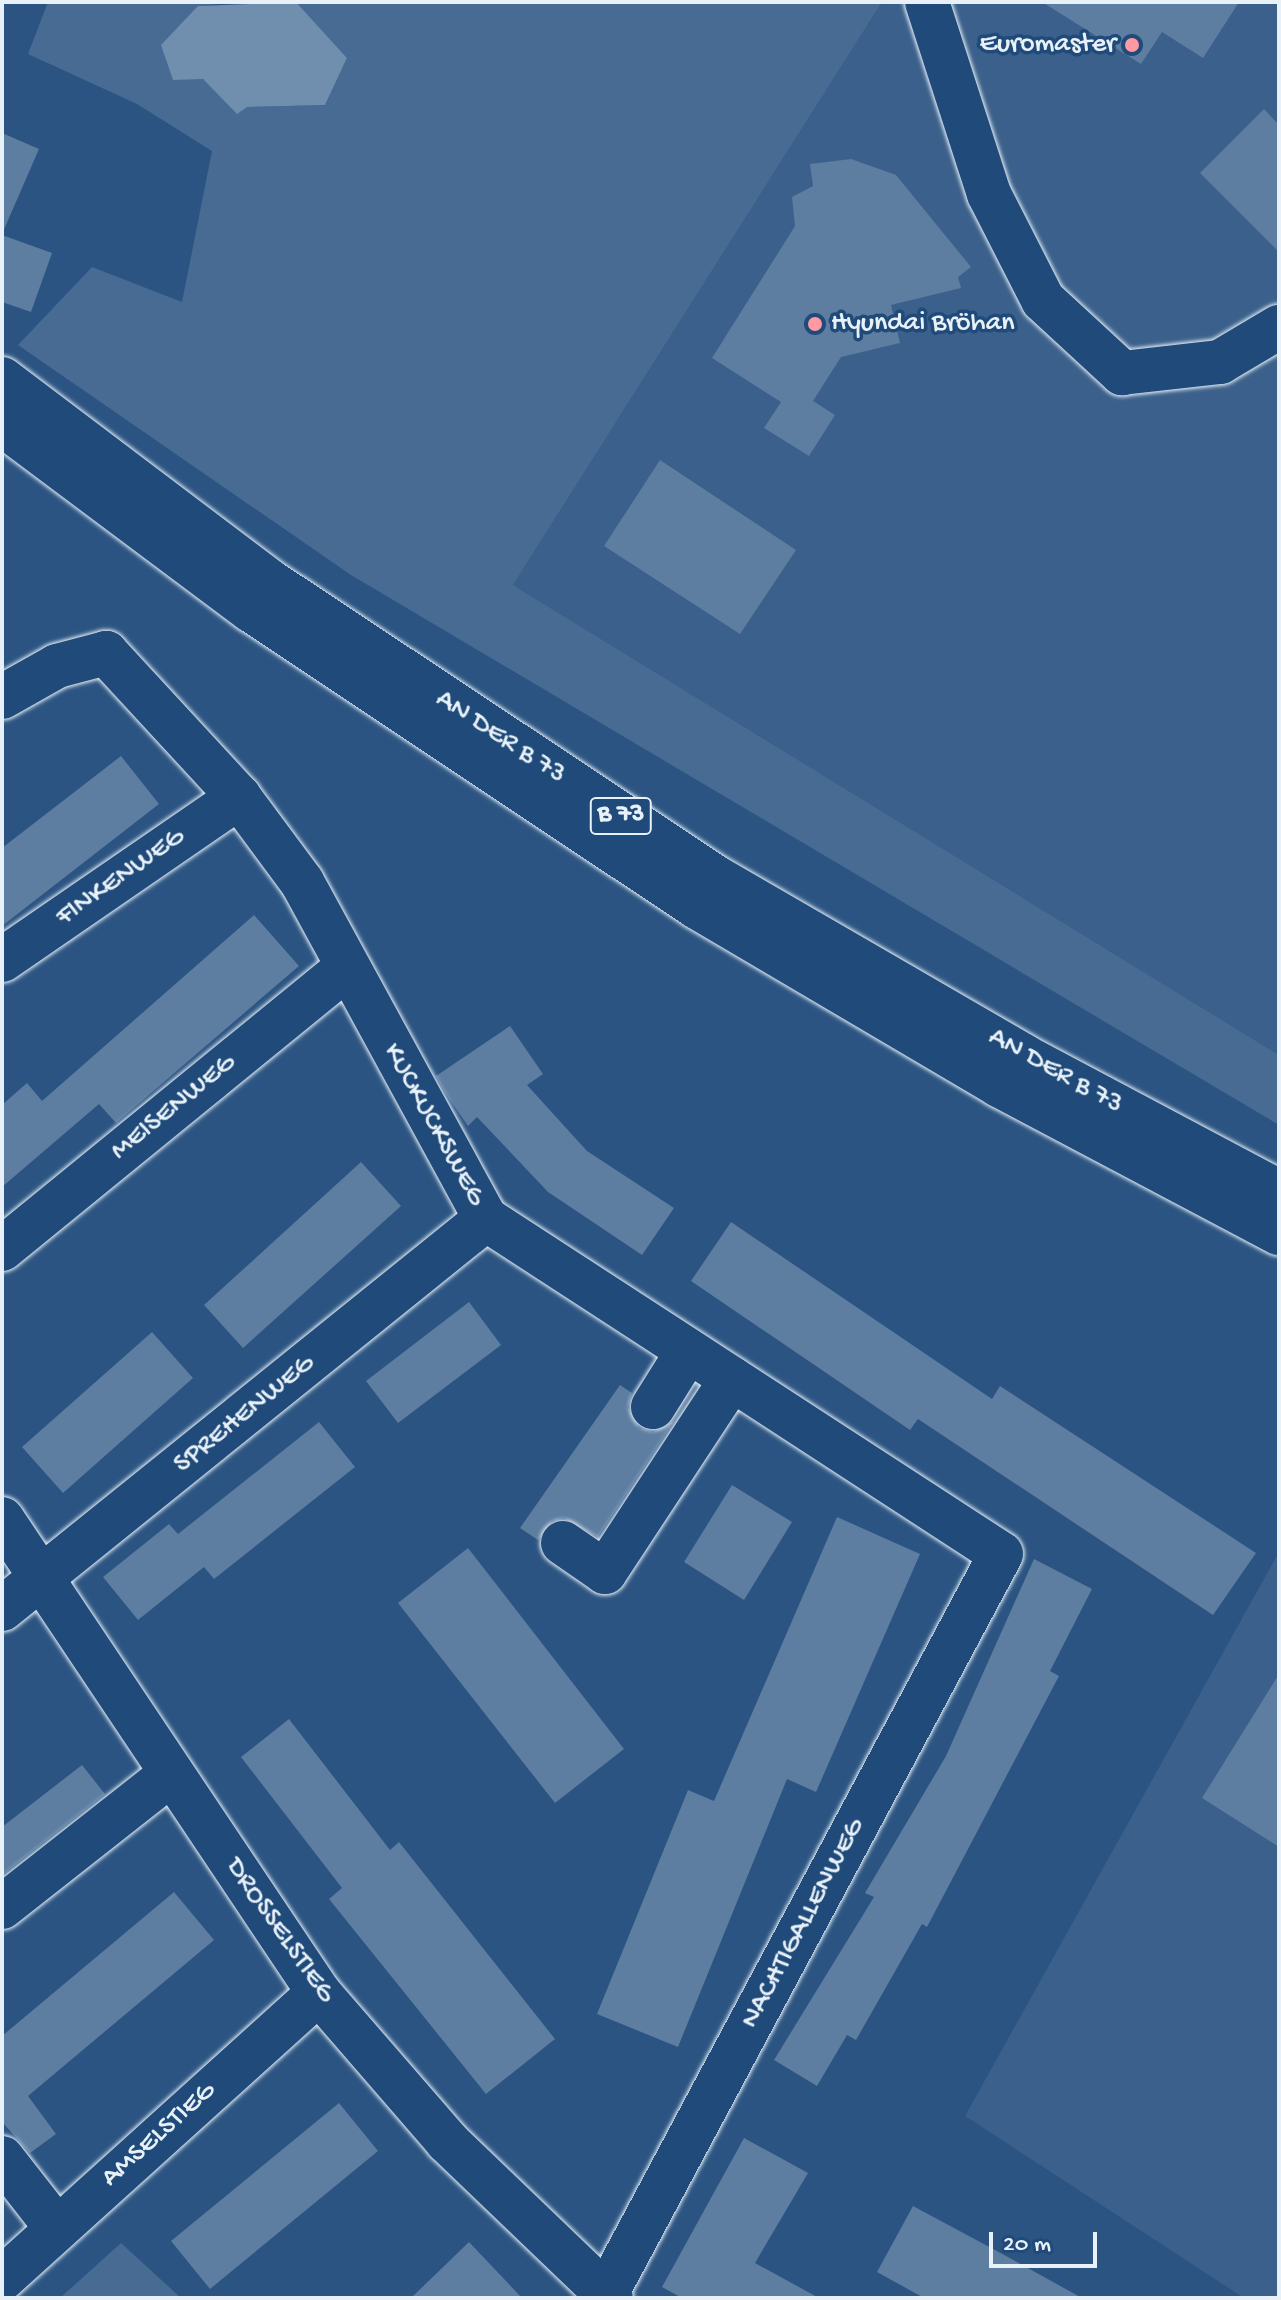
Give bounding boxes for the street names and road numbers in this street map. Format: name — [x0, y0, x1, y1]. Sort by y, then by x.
street label: AN DER B 73 — [429, 683, 571, 793]
road number: B 73 — [589, 794, 653, 838]
street label: FINKENWEG — [50, 821, 192, 935]
street label: AN DER B 73 — [982, 1021, 1128, 1123]
street label: KUCKUCKSWEG — [374, 1038, 492, 1212]
street label: MEISENWEG — [105, 1047, 243, 1169]
street label: SPREHENWEG — [168, 1348, 322, 1482]
street label: NACHTIGALLENWEG — [735, 1813, 873, 2035]
street label: DROSSELSTIEG — [217, 1852, 341, 2010]
street label: AMSELSTIEG — [95, 2075, 223, 2195]

